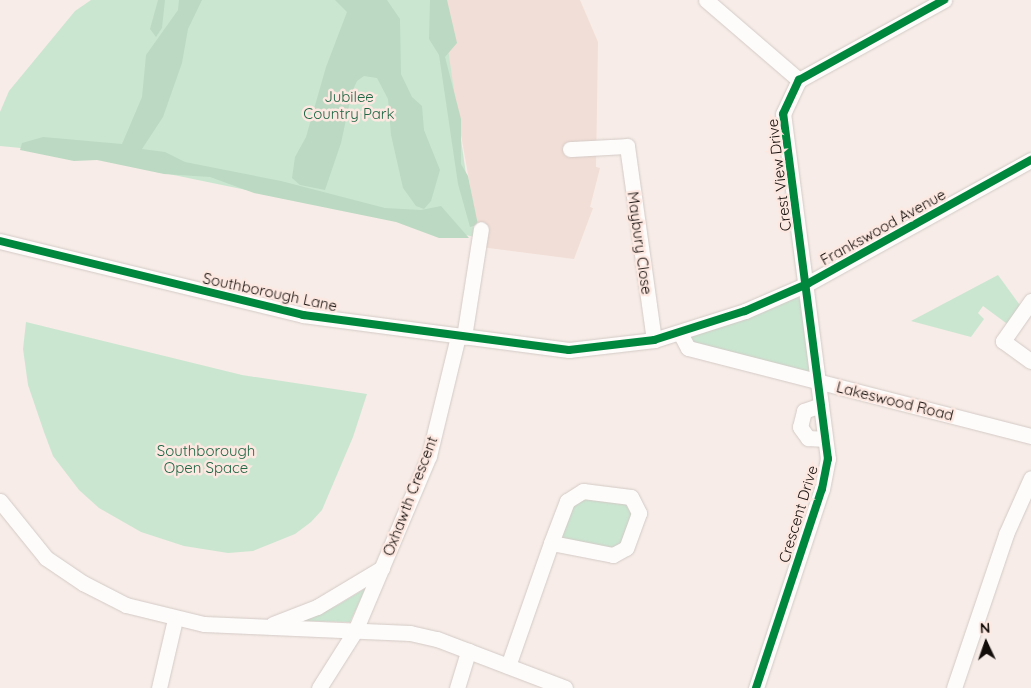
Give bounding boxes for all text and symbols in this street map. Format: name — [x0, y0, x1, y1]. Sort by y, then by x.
park label: Jubilee Country Park — [303, 87, 395, 122]
street label: Crest View Drive — [763, 118, 795, 232]
street label: Frankswood Avenue — [817, 185, 949, 269]
street label: Maybury Close — [624, 190, 656, 296]
street label: Southborough Lane — [201, 269, 339, 315]
street label: Lakeswood Road — [835, 378, 955, 424]
street label: Oxhawth Crescent — [379, 434, 441, 558]
park label: Southborough Open Space — [157, 441, 255, 476]
street label: Crescent Drive — [775, 463, 821, 565]
north arrow — [961, 618, 1011, 668]
text: N — [980, 619, 991, 637]

